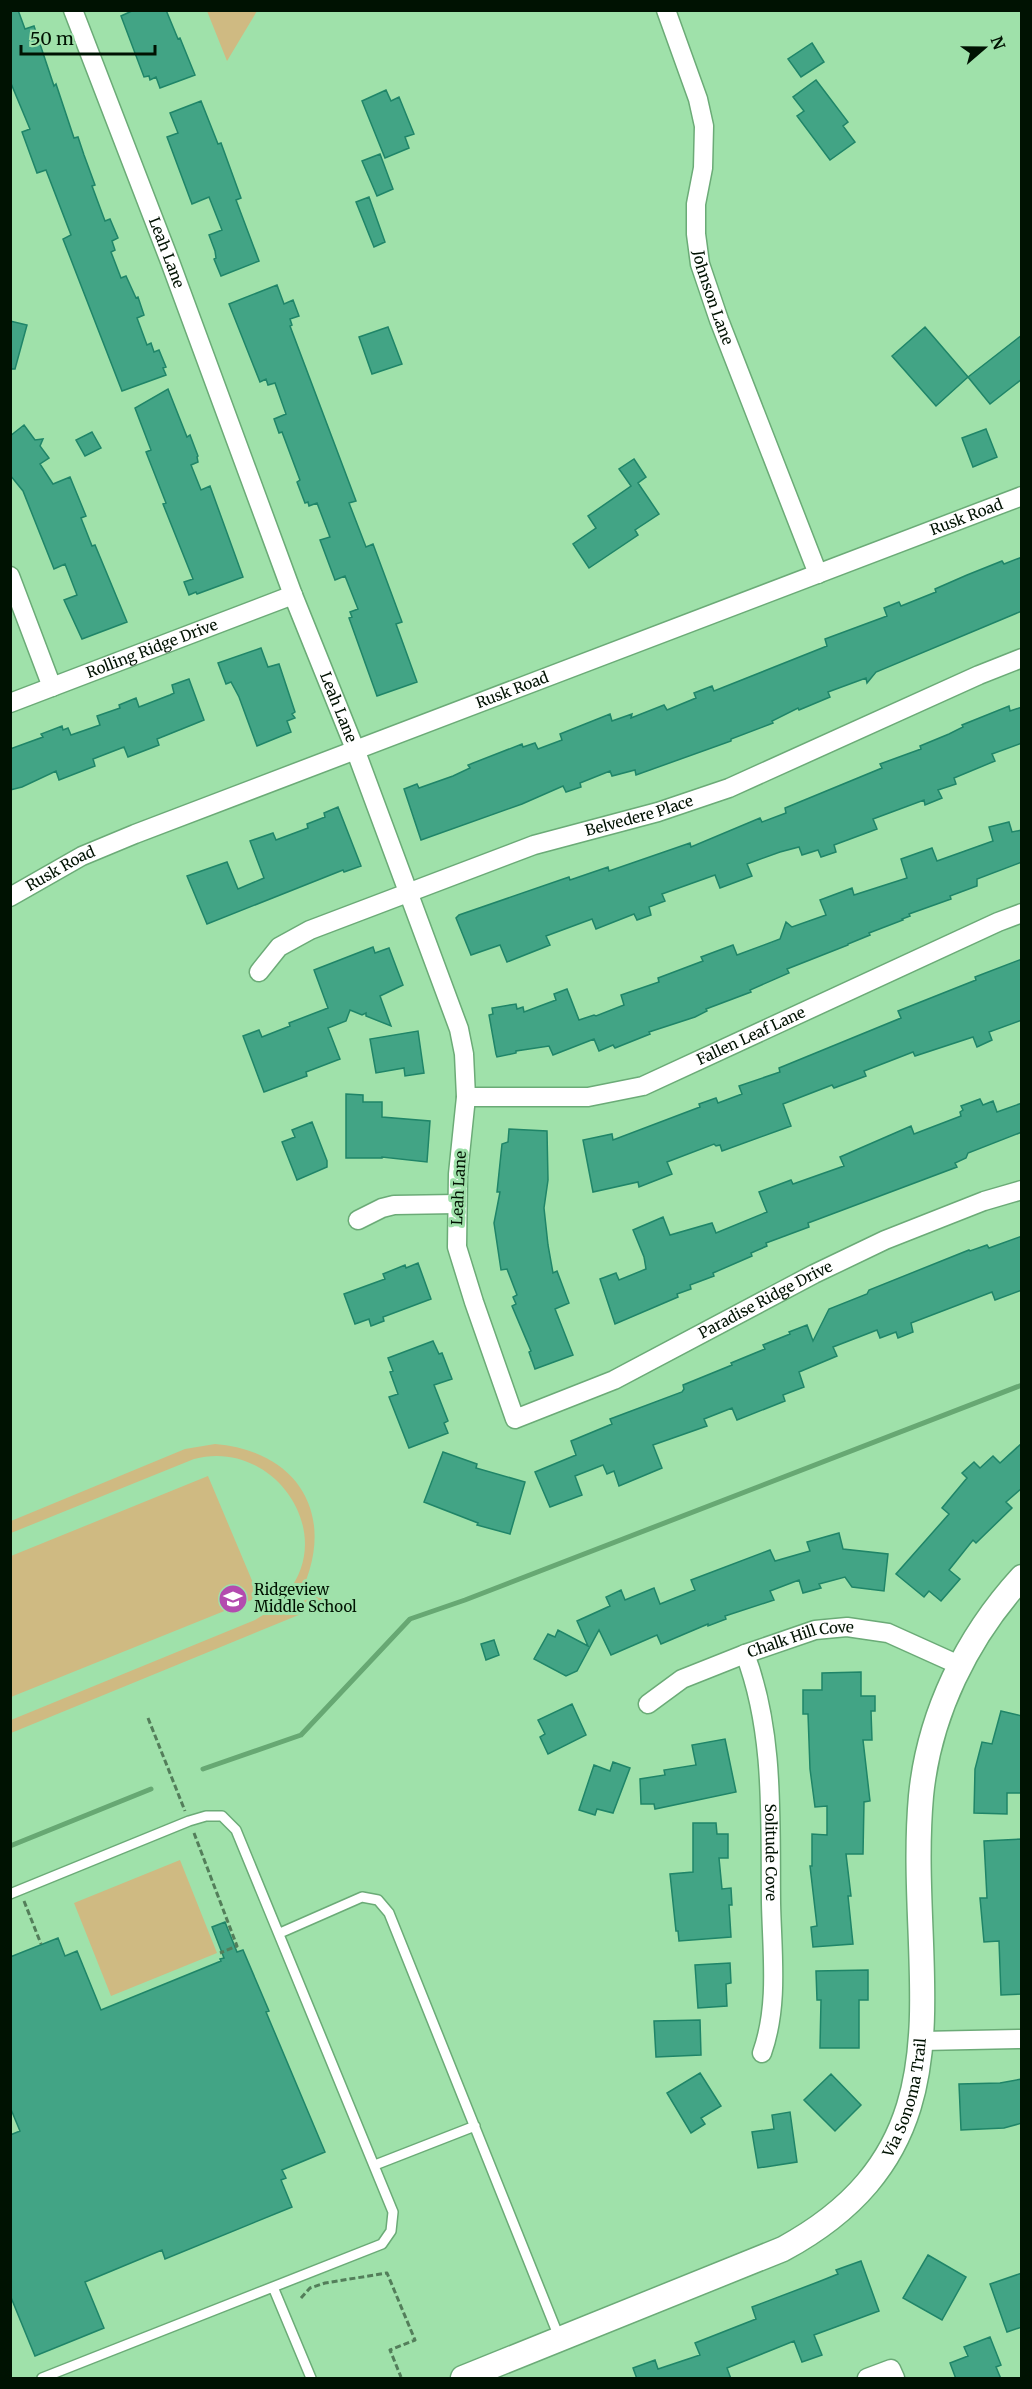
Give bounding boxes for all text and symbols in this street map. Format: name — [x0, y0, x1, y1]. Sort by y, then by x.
scale bar — [21, 18, 154, 56]
north arrow — [954, 18, 1014, 78]
text: 50 m — [30, 27, 74, 50]
text: N — [987, 34, 1010, 53]
street label: Leah Lane — [145, 214, 189, 291]
street label: Johnson Lane — [689, 248, 738, 348]
street label: Rusk Road — [927, 494, 1005, 539]
street label: Rolling Ridge Drive — [83, 615, 220, 682]
street label: Rusk Road — [473, 667, 551, 712]
street label: Leah Lane — [316, 669, 361, 745]
street label: Belvedere Place — [583, 791, 696, 840]
street label: Rusk Road — [22, 842, 98, 895]
street label: Fallen Leaf Lane — [693, 1002, 808, 1069]
street label: Leah Lane — [447, 1150, 470, 1226]
street label: Paradise Ridge Drive — [695, 1257, 835, 1342]
place label: Ridgeview Middle School — [254, 1580, 357, 1616]
school or university icon: Ridgeview Middle School — [217, 1583, 249, 1615]
street label: Chalk Hill Cove — [745, 1617, 855, 1662]
street label: Solitude Cove — [761, 1803, 781, 1901]
street label: Via Sonoma Trail — [878, 2037, 930, 2161]

